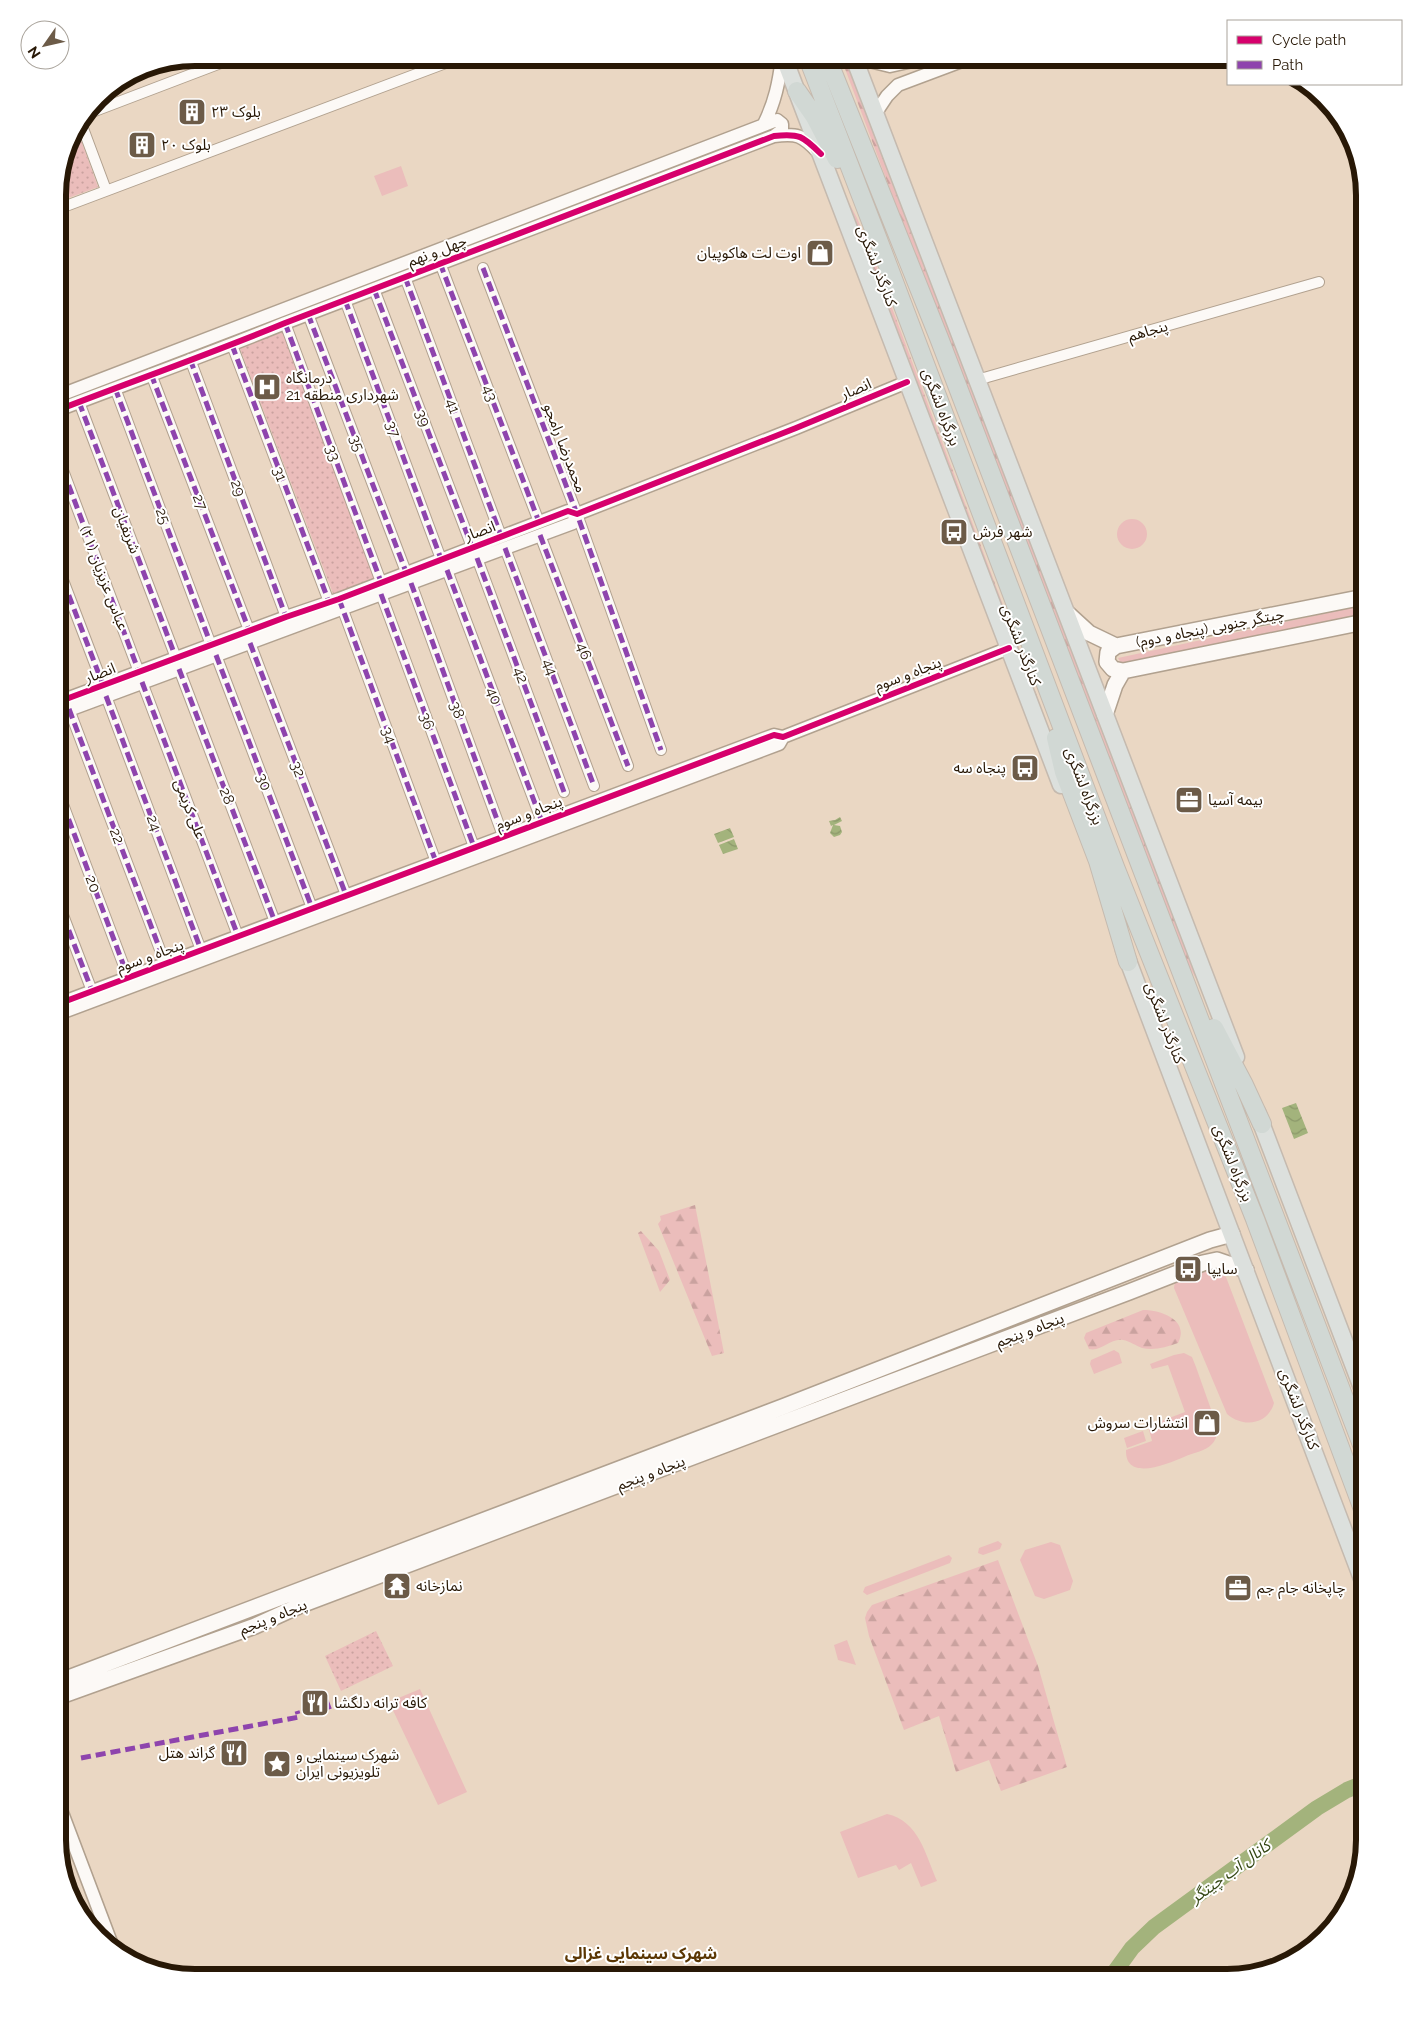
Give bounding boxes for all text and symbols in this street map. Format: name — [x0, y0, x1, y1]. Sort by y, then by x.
north arrow — [20, 20, 70, 70]
legend — [1227, 20, 1402, 85]
text: Cycle path — [1272, 31, 1346, 49]
text: N — [25, 43, 44, 61]
text: Path — [1272, 56, 1303, 74]
building icon: بلوک ۲۳ — [177, 97, 207, 127]
place label: بلوک ۲۳ — [211, 103, 261, 121]
building icon: بلوک ۲۰ — [127, 130, 157, 160]
place label: بلوک ۲۰ — [161, 136, 211, 154]
street label: کنارگذر لشگری — [853, 223, 901, 310]
street label: چهل و نهم — [405, 231, 470, 272]
shop icon: اوت لت هاکوپیان — [805, 238, 835, 268]
place label: اوت لت هاکوپیان — [697, 244, 801, 263]
street label: پنجاهم — [1126, 317, 1171, 347]
street label: بزرگراه لشگری — [918, 366, 964, 448]
place label: درمانگاه شهرداری منطقه 21 — [286, 369, 399, 404]
hospital icon: درمانگاه شهرداری منطقه 21 — [252, 372, 282, 402]
street label: انصار — [837, 375, 874, 404]
street label: 43 — [479, 382, 501, 404]
street label: 41 — [442, 396, 464, 416]
street label: محمدرضا رامجو — [540, 401, 590, 495]
street label: 39 — [412, 407, 434, 429]
street label: 37 — [382, 418, 404, 440]
street label: 35 — [346, 432, 368, 454]
street label: 33 — [322, 442, 344, 464]
street label: 31 — [269, 464, 291, 484]
street label: 29 — [227, 477, 249, 499]
street label: 27 — [189, 491, 211, 513]
street label: شریفیان — [110, 504, 144, 557]
street label: 25 — [152, 505, 174, 527]
street label: انصار — [461, 517, 498, 545]
bus stop icon: شهر فرش — [939, 517, 969, 547]
street label: عباس عزیزیان (۲۱) — [76, 523, 132, 633]
place label: شهر فرش — [973, 523, 1033, 541]
street label: کنارگذر لشگری — [997, 602, 1045, 689]
street label: چیتگر جنوبی (پنجاه و دوم) — [1134, 605, 1286, 653]
street label: 46 — [573, 640, 595, 662]
street label: پنجاه و سوم — [872, 653, 945, 697]
street label: 44 — [539, 656, 561, 678]
street label: انصار — [81, 659, 118, 687]
street label: 42 — [510, 664, 532, 686]
street label: 40 — [482, 685, 506, 707]
street label: 38 — [446, 699, 468, 721]
street label: 36 — [416, 710, 438, 732]
street label: 34 — [378, 724, 400, 746]
street label: بزرگراه لشگری — [1061, 745, 1107, 827]
bus stop icon: پنجاه سه — [1010, 753, 1040, 783]
street label: 32 — [287, 758, 309, 780]
place label: پنجاه سه — [953, 759, 1006, 778]
street label: 30 — [253, 771, 275, 793]
street label: علی کریمی — [170, 776, 210, 842]
street label: 28 — [216, 785, 238, 807]
office icon: بیمه آسیا — [1174, 785, 1204, 815]
place label: بیمه آسیا — [1208, 791, 1263, 809]
street label: پنجاه و سوم — [493, 792, 566, 836]
street label: 24 — [143, 812, 165, 834]
street label: 22 — [106, 825, 128, 847]
street label: 20 — [82, 873, 104, 895]
street label: پنجاه و سوم — [114, 936, 187, 978]
street label: کنارگذر لشگری — [1141, 980, 1189, 1067]
street label: بزرگراه لشگری — [1209, 1122, 1257, 1204]
bus stop icon: سایپا — [1173, 1254, 1203, 1284]
place label: سایپا — [1207, 1260, 1238, 1279]
street label: پنجاه و پنجم — [993, 1309, 1067, 1353]
street label: کنارگذر لشگری — [1275, 1366, 1323, 1453]
shop icon: انتشارات سروش — [1192, 1408, 1222, 1438]
place label: انتشارات سروش — [1088, 1414, 1188, 1432]
street label: پنجاه و پنجم — [614, 1452, 688, 1496]
temple icon: نمازخانه — [382, 1571, 412, 1601]
office icon: چاپخانه جام جم — [1223, 1573, 1253, 1603]
place label: نمازخانه — [416, 1577, 463, 1595]
place label: چاپخانه جام جم — [1257, 1579, 1345, 1599]
street label: پنجاه و پنجم — [236, 1595, 310, 1641]
restaurant icon: کافه ترانه دلگشا — [300, 1688, 330, 1718]
place label: کافه ترانه دلگشا — [334, 1694, 428, 1712]
restaurant icon: گراند هتل — [219, 1738, 249, 1768]
place label: گراند هتل — [159, 1744, 216, 1762]
place label: شهرک سینمایی و تلویزیونی ایران — [296, 1746, 400, 1781]
place icon: شهرک سینمایی و تلویزیونی ایران — [262, 1749, 292, 1779]
water label: کانال آب چیتگر — [1185, 1834, 1278, 1909]
district label: شهرک سینمایی غزالی — [565, 1944, 717, 1963]

